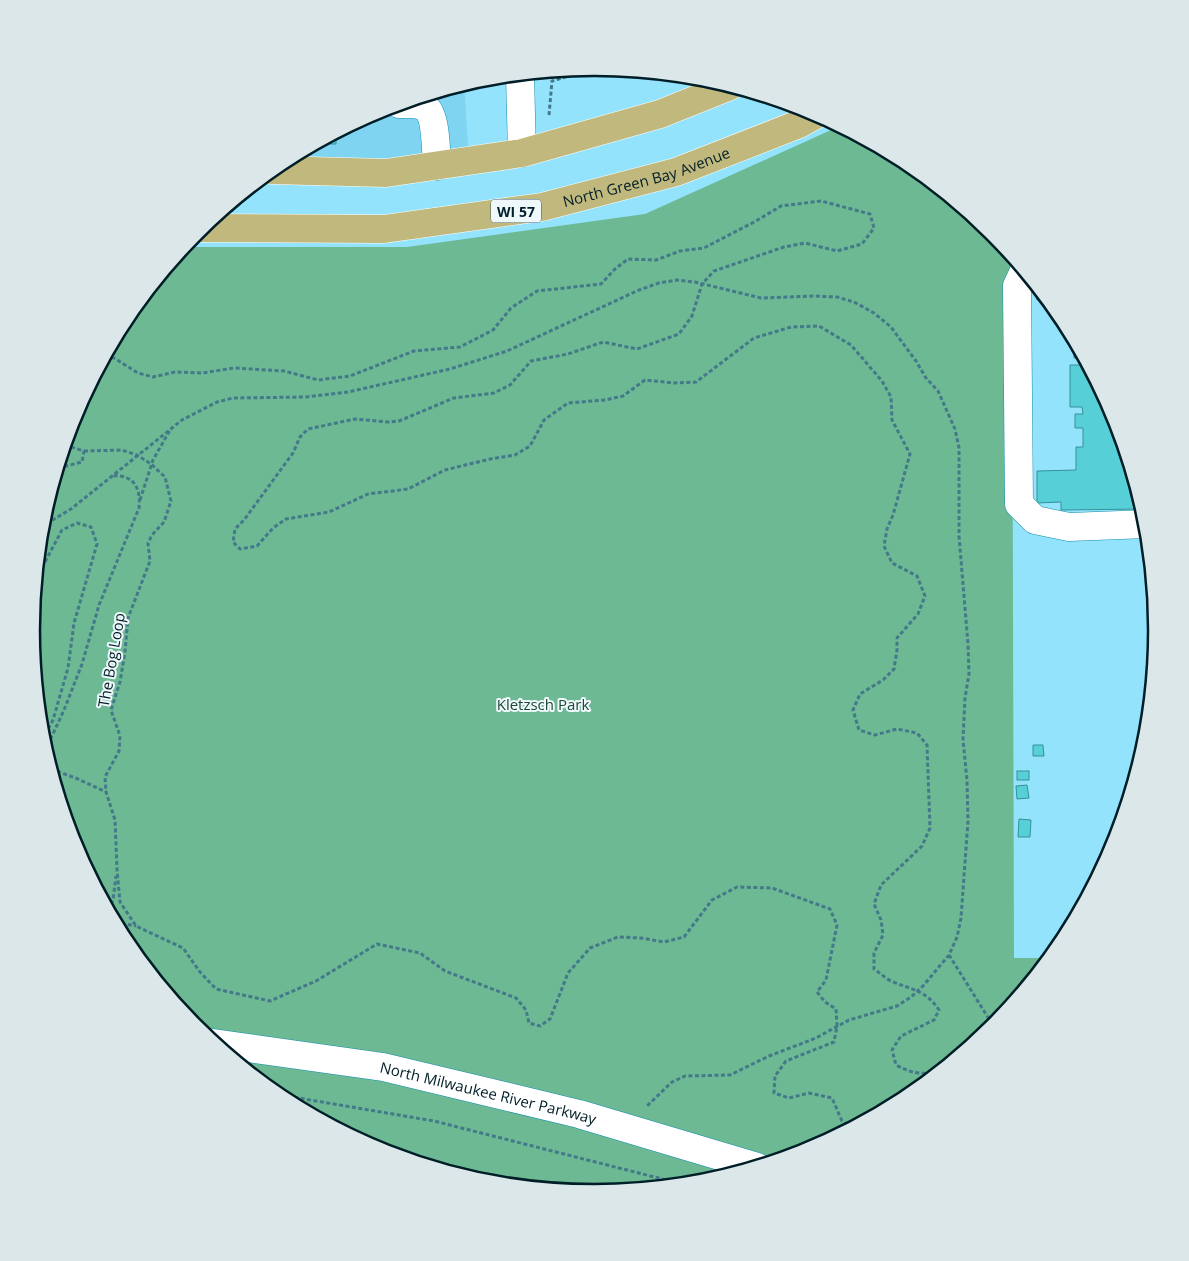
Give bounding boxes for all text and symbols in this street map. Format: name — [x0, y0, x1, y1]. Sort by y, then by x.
street label: North Green Bay Avenue — [560, 142, 733, 211]
road number: WI 57 — [491, 200, 541, 222]
street label: The Bog Loop — [93, 611, 129, 709]
park label: Kletzsch Park — [497, 694, 589, 714]
street label: North Milwaukee River Parkway — [378, 1057, 599, 1129]

